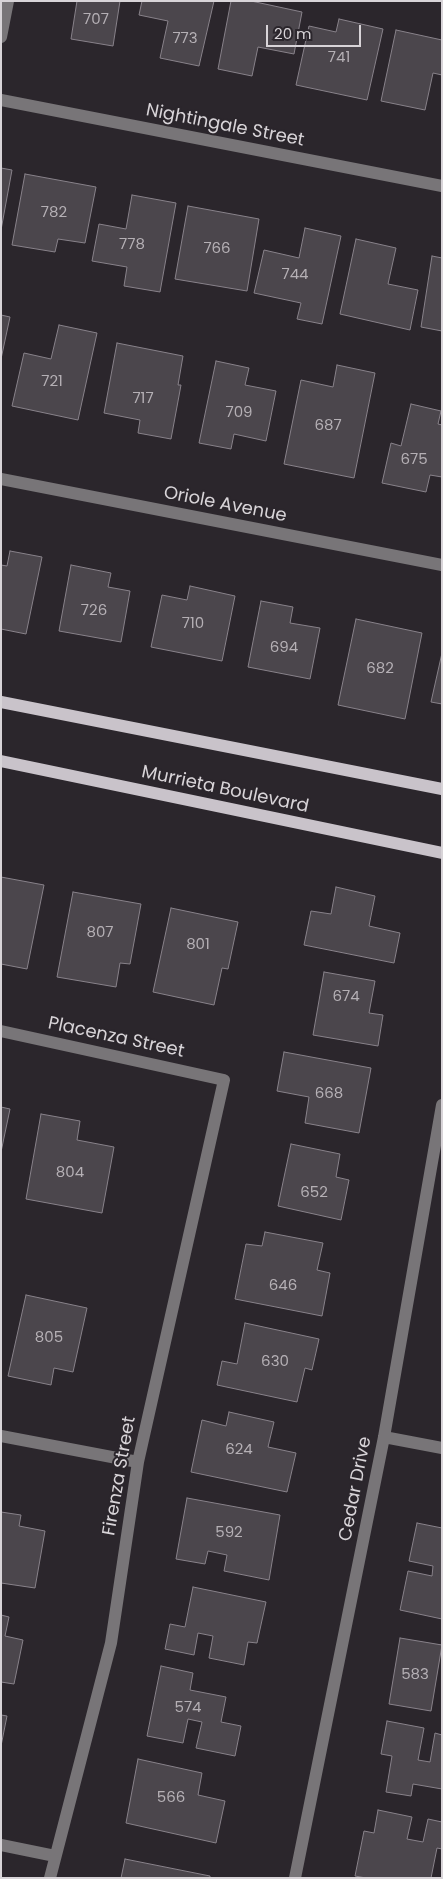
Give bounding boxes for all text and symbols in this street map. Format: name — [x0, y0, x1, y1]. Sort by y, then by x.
house number: 707 — [83, 11, 109, 29]
scale bar — [268, 15, 363, 47]
text: 20 m — [274, 23, 312, 44]
house number: 773 — [172, 30, 198, 48]
house number: 741 — [328, 49, 350, 67]
street label: Nightingale Street — [144, 100, 306, 152]
house number: 782 — [41, 204, 67, 222]
house number: 778 — [119, 236, 145, 254]
house number: 766 — [203, 240, 231, 258]
house number: 744 — [281, 266, 309, 284]
house number: 721 — [41, 373, 63, 391]
house number: 717 — [132, 390, 154, 408]
house number: 709 — [225, 404, 253, 422]
house number: 687 — [314, 417, 342, 435]
house number: 675 — [400, 451, 428, 469]
street label: Oriole Avenue — [162, 482, 288, 528]
house number: 726 — [81, 602, 107, 620]
house number: 710 — [182, 615, 204, 633]
house number: 694 — [270, 639, 298, 657]
house number: 682 — [366, 660, 394, 678]
street label: Murrieta Boulevard — [139, 762, 311, 818]
house number: 807 — [86, 924, 114, 942]
house number: 801 — [186, 936, 210, 954]
house number: 674 — [332, 988, 360, 1006]
street label: Placenza Street — [46, 1013, 186, 1063]
house number: 668 — [315, 1085, 343, 1103]
house number: 804 — [56, 1164, 84, 1182]
house number: 652 — [300, 1184, 328, 1202]
house number: 646 — [269, 1277, 297, 1295]
house number: 805 — [35, 1329, 63, 1347]
house number: 630 — [261, 1353, 289, 1371]
street label: Firenza Street — [99, 1415, 141, 1537]
street label: Cedar Drive — [335, 1435, 377, 1543]
house number: 624 — [225, 1441, 253, 1459]
house number: 592 — [215, 1524, 243, 1542]
house number: 583 — [401, 1666, 429, 1684]
house number: 574 — [174, 1699, 202, 1717]
house number: 566 — [157, 1789, 185, 1807]

